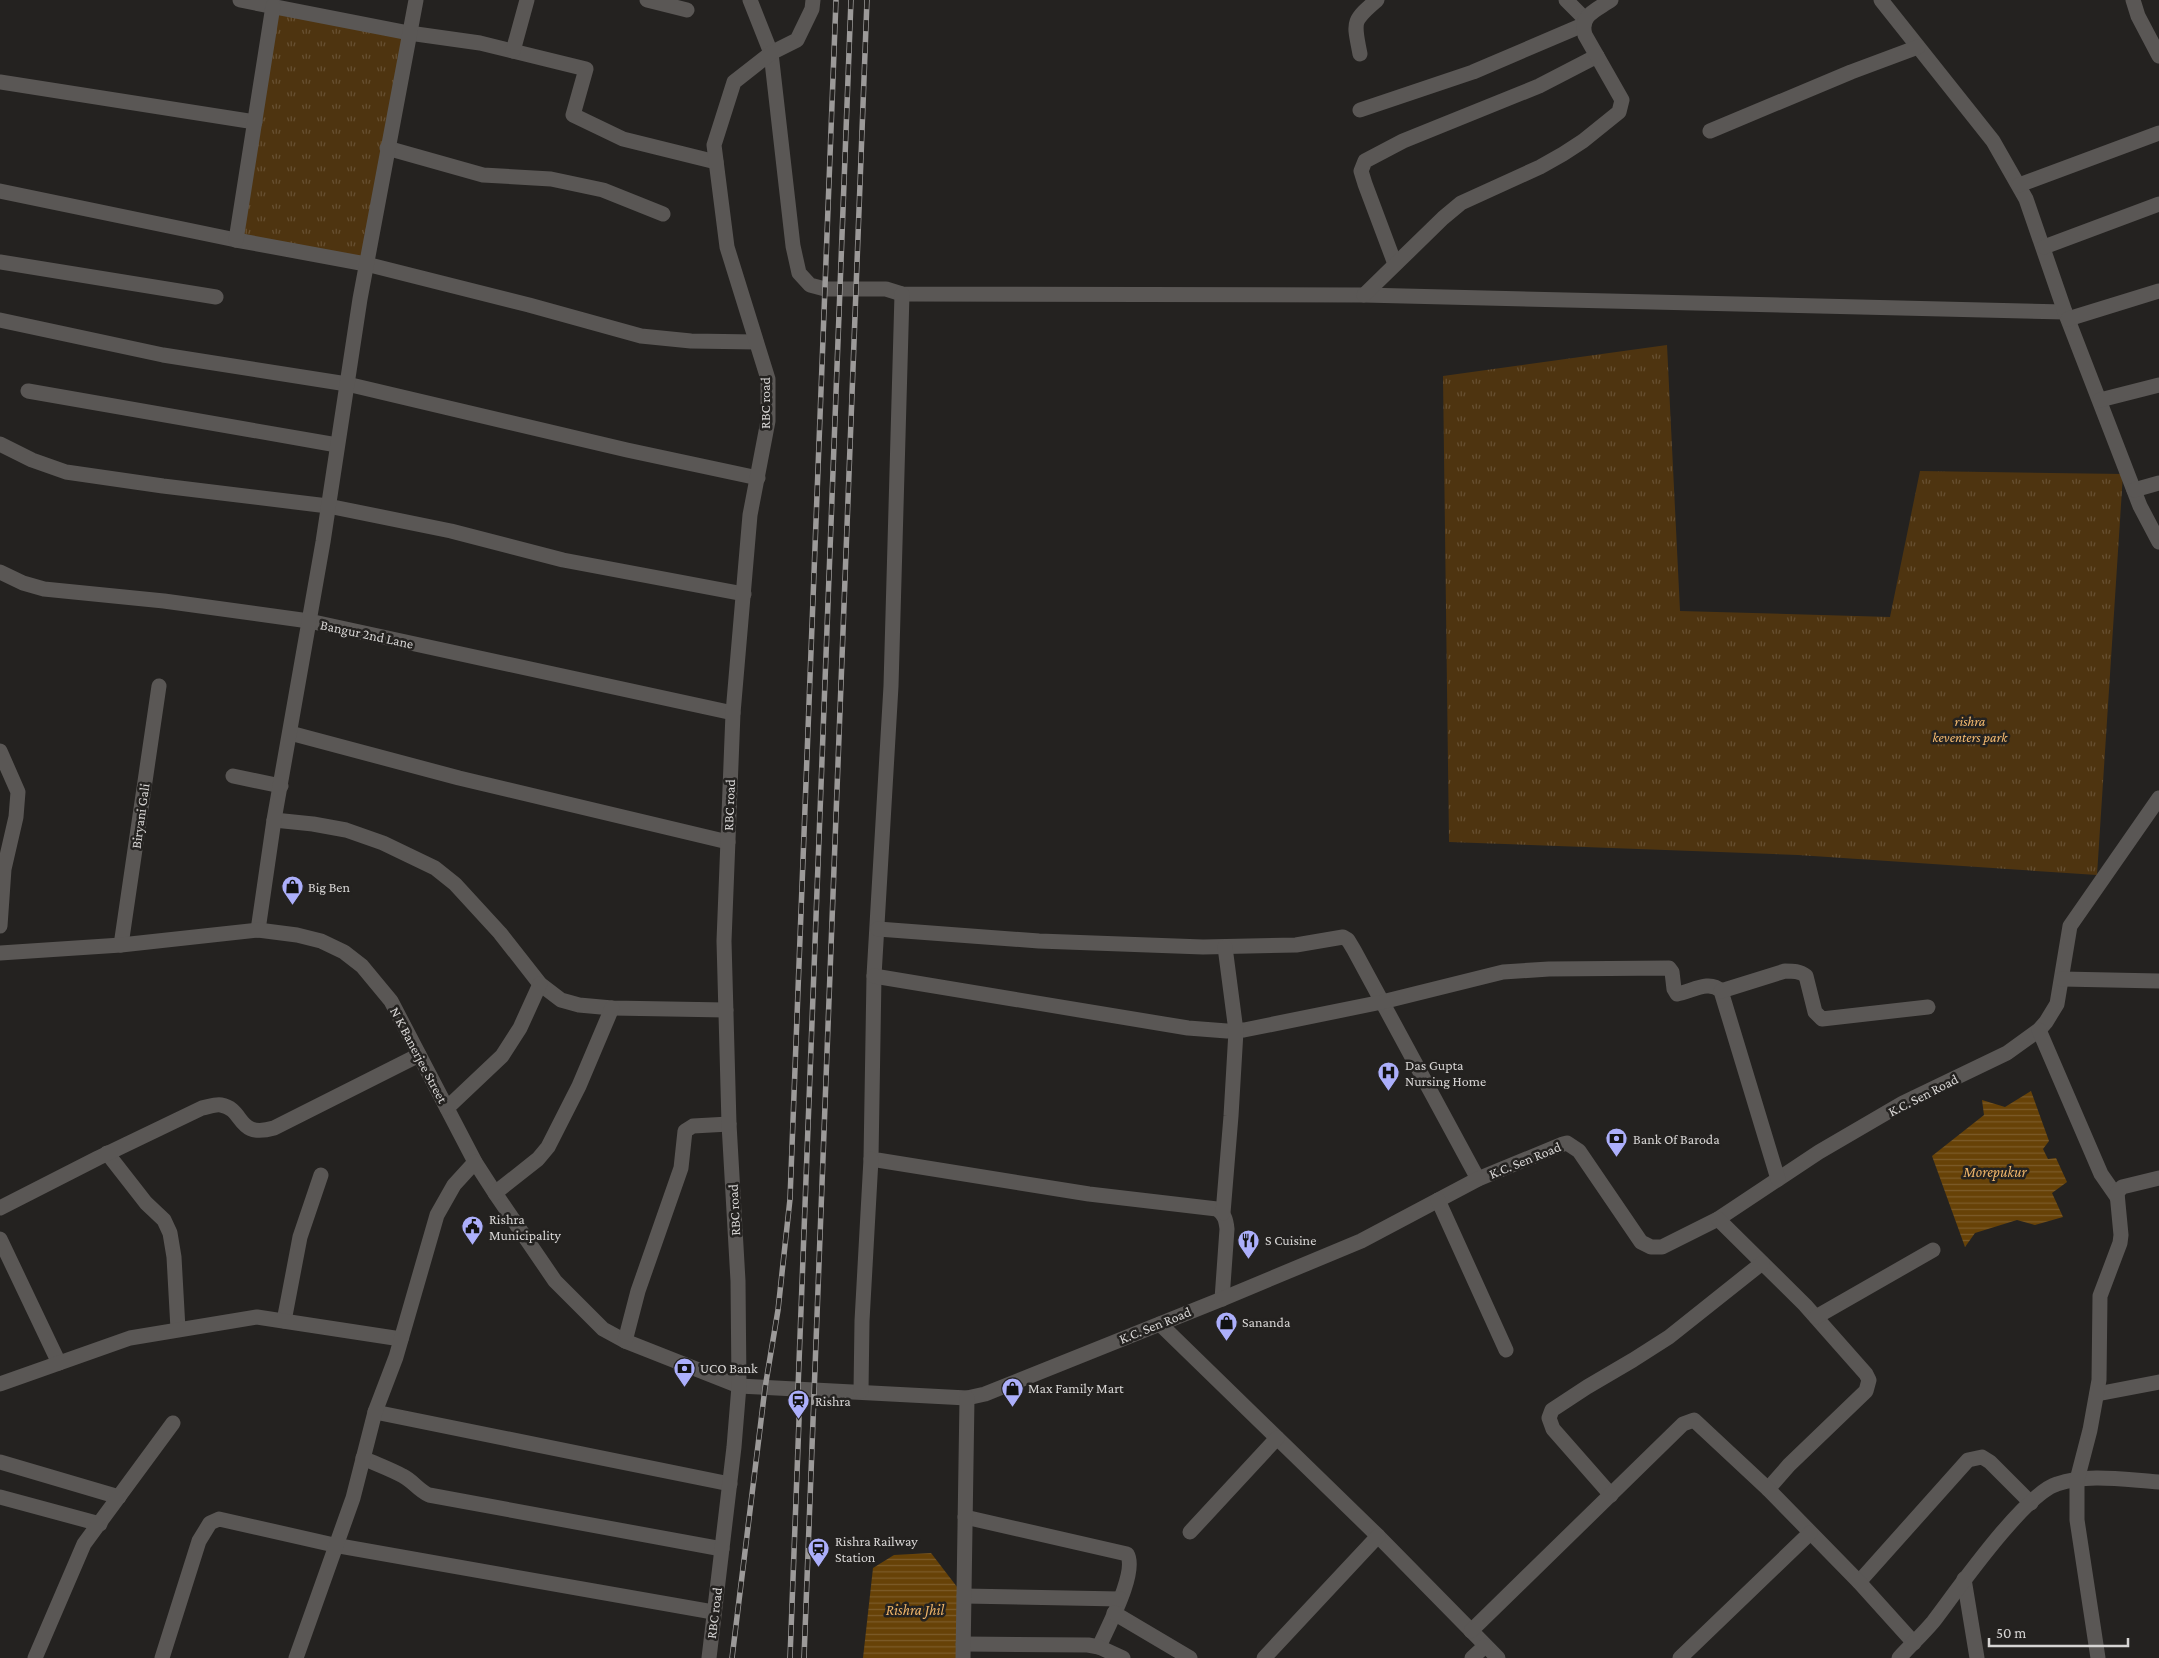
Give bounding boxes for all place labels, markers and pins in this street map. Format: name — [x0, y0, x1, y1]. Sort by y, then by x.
shop icon: Big Ben — [280, 875, 304, 906]
place label: Big Ben — [308, 879, 351, 895]
place label: Das Gupta Nursing Home — [1405, 1057, 1486, 1089]
hospital icon: Das Gupta Nursing Home — [1377, 1061, 1401, 1092]
bank icon: Bank Of Baroda — [1605, 1127, 1629, 1158]
place label: Bank Of Baroda — [1633, 1131, 1720, 1147]
place label: Rishra Municipality — [489, 1211, 561, 1243]
public building icon: Rishra Municipality — [461, 1215, 485, 1246]
restaurant icon: S Cuisine — [1237, 1228, 1261, 1259]
place label: S Cuisine — [1265, 1232, 1316, 1248]
shop icon: Sananda — [1214, 1310, 1238, 1341]
place label: Sananda — [1242, 1314, 1291, 1330]
bank icon: UCO Bank — [672, 1356, 696, 1387]
place label: UCO Bank — [700, 1360, 758, 1376]
shop icon: Max Family Mart — [1000, 1376, 1024, 1407]
place label: Max Family Mart — [1028, 1380, 1124, 1396]
station icon: Rishra — [787, 1389, 811, 1420]
place label: Rishra — [815, 1393, 851, 1409]
place label: Rishra Railway Station — [835, 1533, 918, 1565]
station icon: Rishra Railway Station — [807, 1537, 831, 1568]

